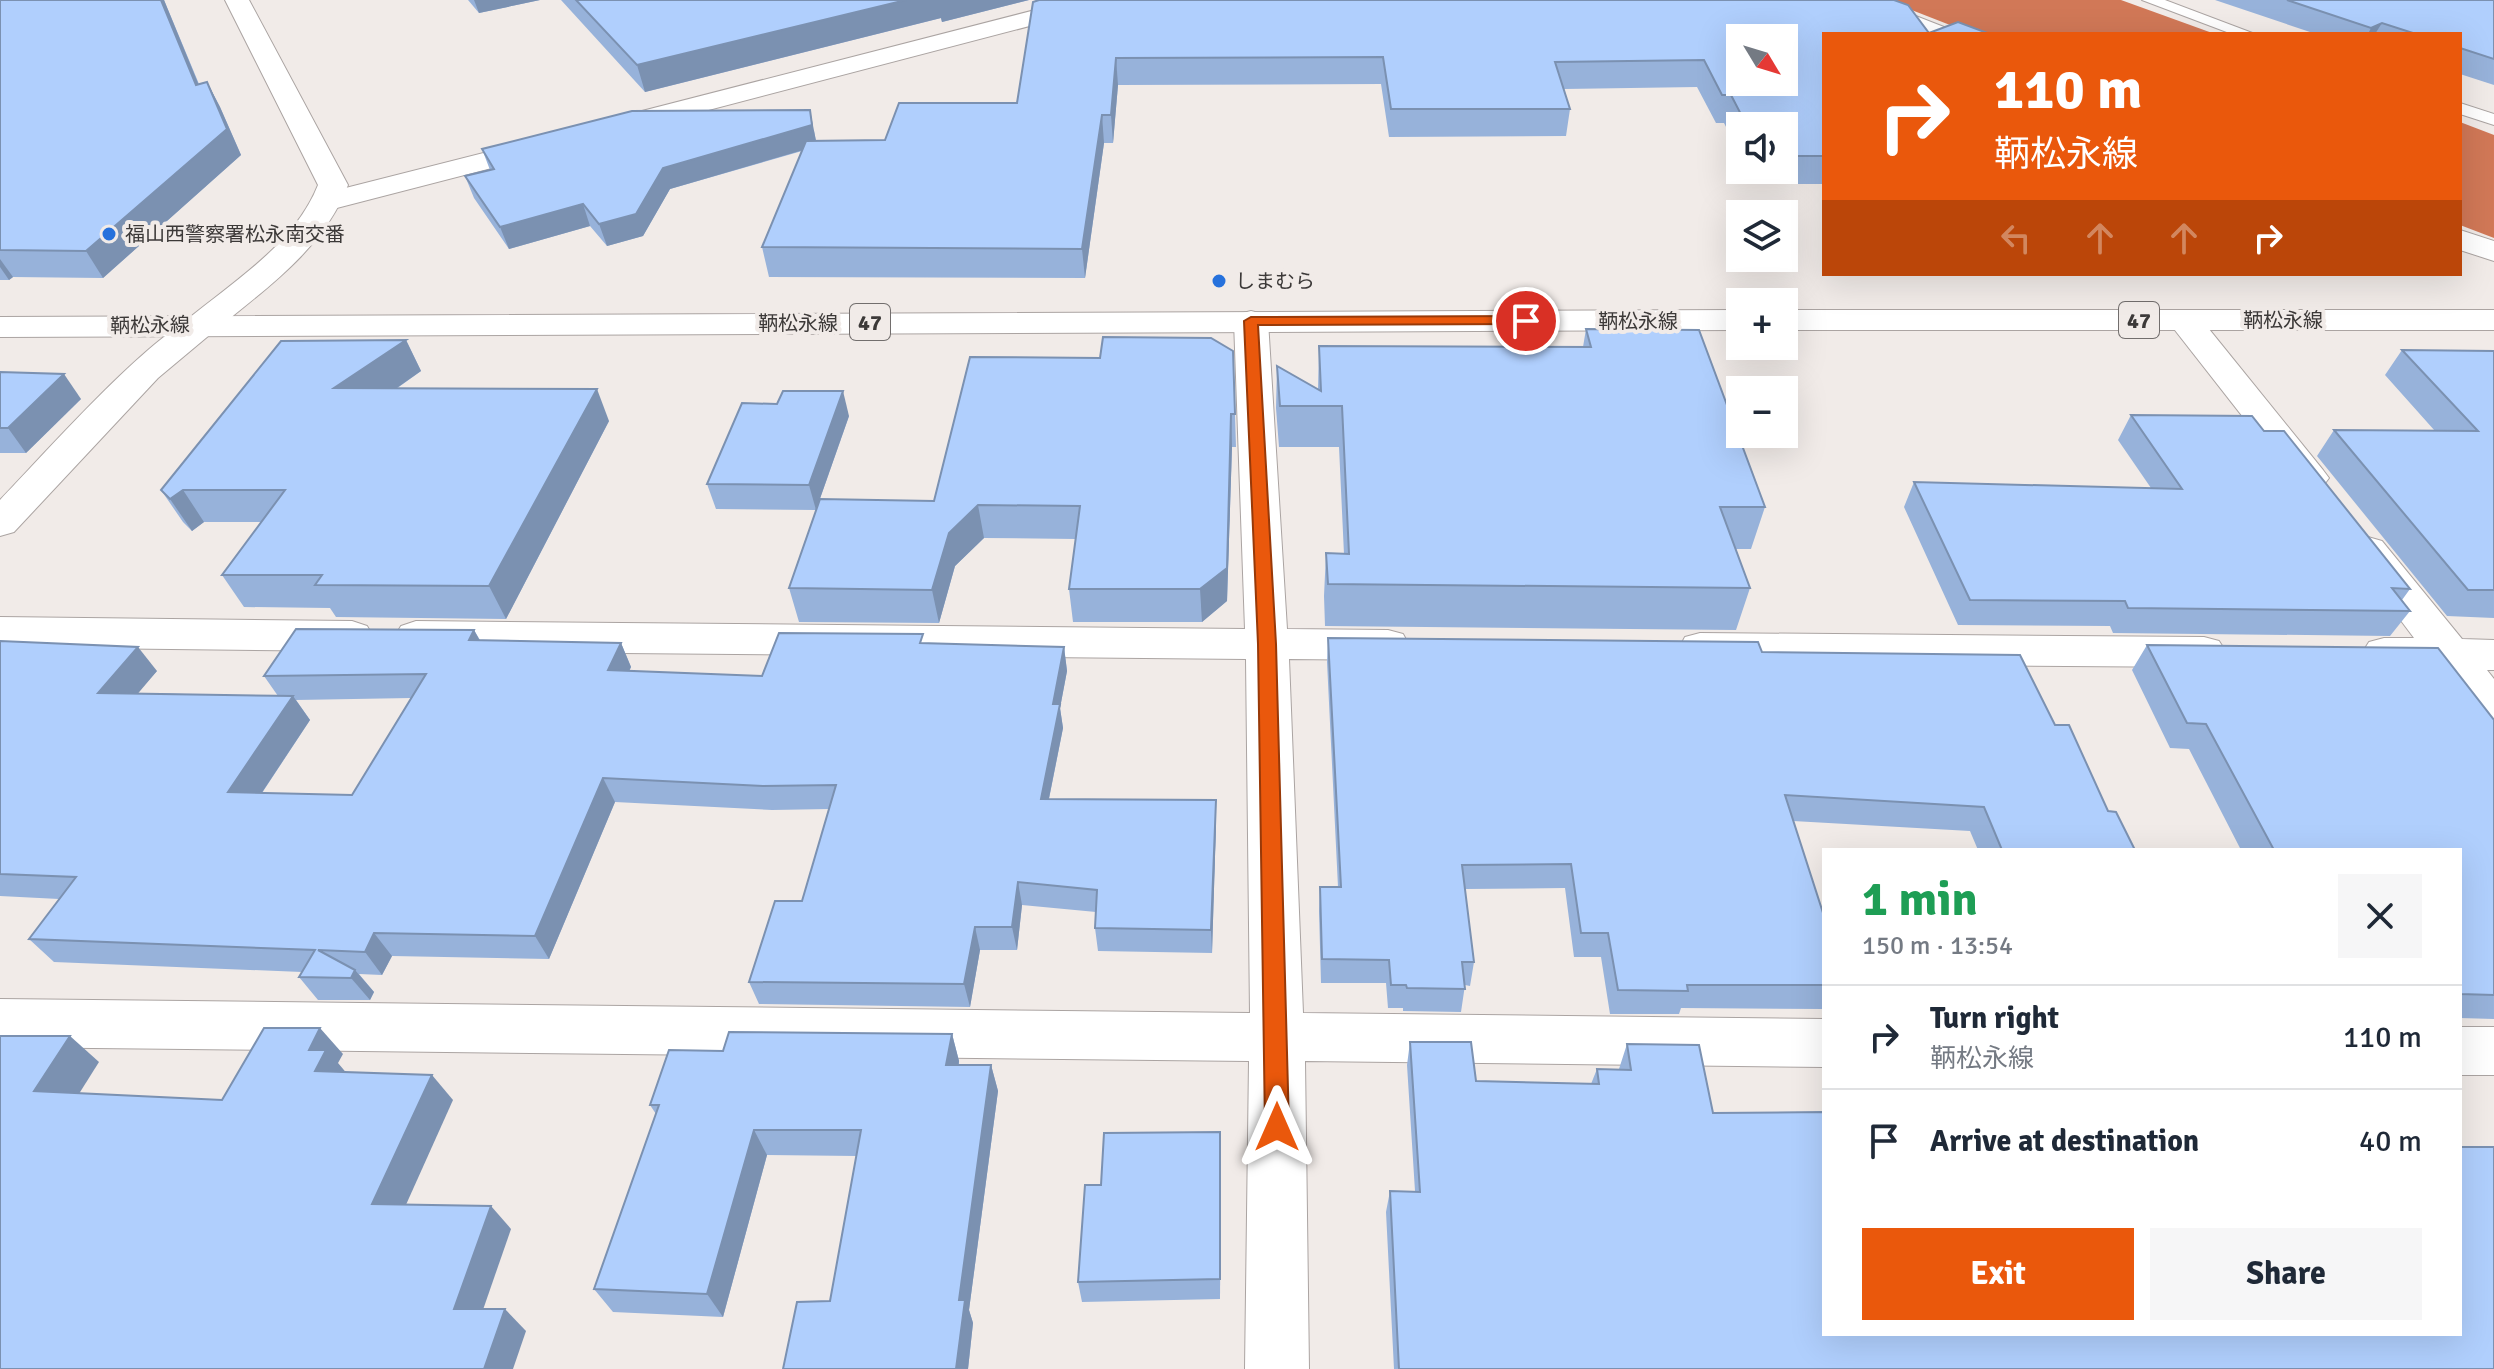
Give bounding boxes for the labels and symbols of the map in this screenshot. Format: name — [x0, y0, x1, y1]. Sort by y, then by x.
north arrow — [1726, 24, 1798, 96]
place label: 福山西警察署松永南交番 — [125, 222, 345, 247]
marker: 福山西警察署松永南交番 — [100, 225, 118, 243]
place label: しまむら — [1235, 269, 1315, 294]
marker: しまむら — [1210, 272, 1228, 290]
pin — [1492, 287, 1560, 355]
road number: 47 — [2119, 302, 2159, 338]
road number: 47 — [850, 304, 890, 340]
street label: 鞆松永線 — [2243, 308, 2323, 333]
street label: 鞆松永線 — [1598, 309, 1678, 334]
street label: 鞆松永線 — [758, 311, 838, 336]
street label: 鞆松永線 — [110, 312, 190, 339]
position arrow — [1235, 1085, 1319, 1169]

